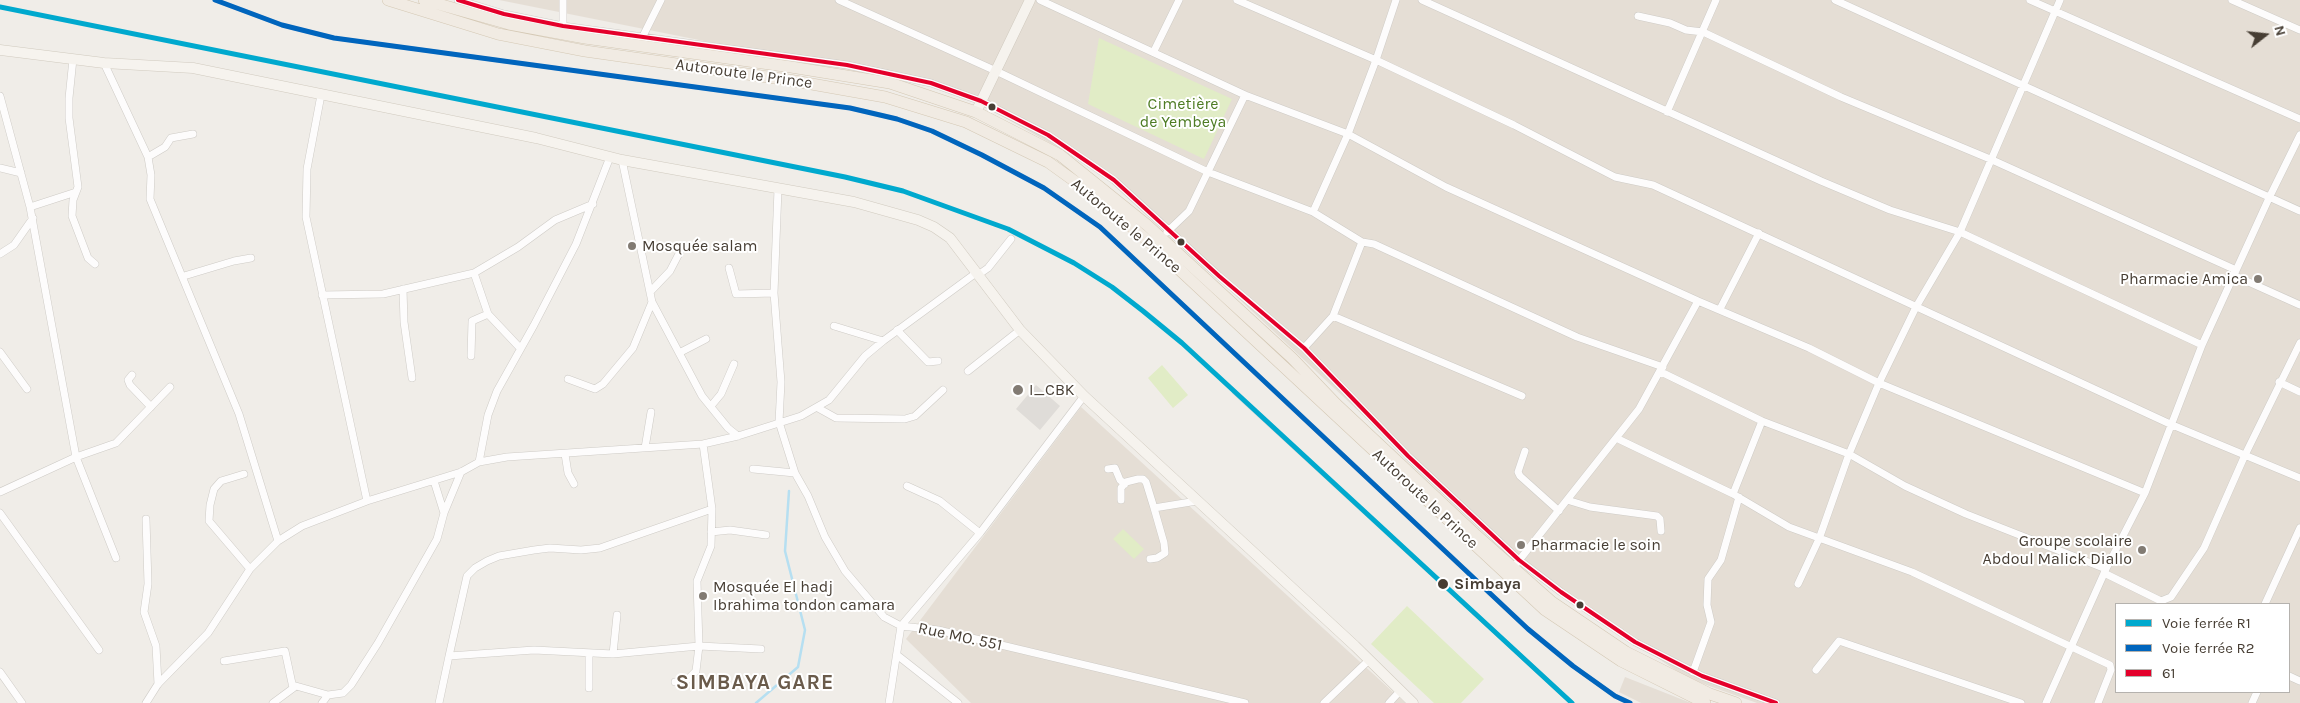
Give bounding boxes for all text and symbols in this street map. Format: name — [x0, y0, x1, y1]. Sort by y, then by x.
north arrow — [2240, 10, 2290, 60]
text: N — [2270, 24, 2289, 38]
street label: Autoroute le Prince — [674, 55, 814, 93]
park label: Cimetière de Yembeya — [1140, 94, 1226, 132]
unlabelled marker — [987, 102, 997, 112]
street label: Autoroute le Prince — [1067, 174, 1185, 278]
place label: Mosquée salam — [642, 236, 757, 256]
unlabelled marker — [1176, 237, 1186, 247]
marker: Mosquée salam — [626, 240, 638, 252]
place label: Pharmacie Amica — [2120, 269, 2248, 289]
marker: Pharmacie Amica — [2252, 273, 2264, 285]
place label: I_CBK — [1029, 380, 1075, 400]
marker: I_CBK — [1011, 383, 1025, 397]
street label: Autoroute le Prince — [1368, 445, 1482, 553]
place label: Groupe scolaire Abdoul Malick Diallo — [1983, 531, 2132, 569]
place label: Pharmacie le soin — [1531, 535, 1661, 555]
marker: Pharmacie le soin — [1515, 539, 1527, 551]
marker: Groupe scolaire Abdoul Malick Diallo — [2136, 544, 2148, 556]
place label: Simbaya — [1454, 574, 1521, 594]
place label: Mosquée El hadj Ibrahima tondon camara — [713, 577, 895, 615]
marker: Simbaya — [1436, 577, 1450, 591]
marker: Mosquée El hadj Ibrahima tondon camara — [697, 590, 709, 602]
unlabelled marker — [1575, 600, 1585, 610]
legend — [2115, 603, 2290, 693]
text: Voie ferrée R1 — [2162, 614, 2251, 632]
street label: Rue MO. 551 — [916, 619, 1004, 655]
text: Voie ferrée R2 — [2162, 639, 2254, 657]
text: 61 — [2162, 664, 2176, 682]
district label: SIMBAYA GARE — [674, 670, 836, 696]

